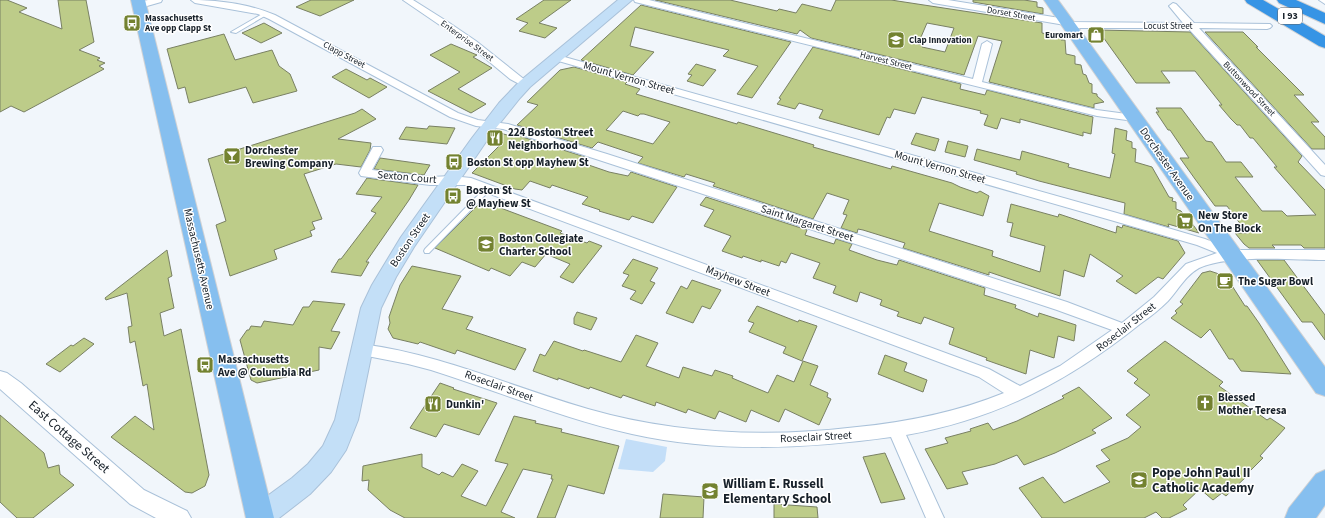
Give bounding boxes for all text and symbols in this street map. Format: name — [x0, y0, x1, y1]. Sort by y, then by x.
street label: Dorset Street — [986, 3, 1036, 25]
road number: I 93 — [1278, 8, 1302, 24]
place label: Massachusetts Ave opp Clapp St — [144, 12, 212, 35]
bus stop icon: Massachusetts Ave opp Clapp St — [122, 13, 142, 33]
street label: Enterprise Street — [438, 17, 496, 65]
street label: Locust Street — [1143, 20, 1193, 33]
shop icon: Euromart — [1086, 25, 1106, 45]
place label: Euromart — [1045, 29, 1084, 42]
school or university icon: Clap Innovation — [886, 30, 906, 50]
place label: Clap Innovation — [909, 34, 972, 47]
street label: Clapp Street — [321, 38, 367, 72]
street label: Harvest Street — [859, 48, 913, 74]
street label: Mount Vernon Street — [582, 58, 677, 98]
street label: Buttonwood Street — [1220, 58, 1278, 120]
street label: Dorchester Avenue — [1136, 124, 1198, 204]
place label: 224 Boston Street Neighborhood — [508, 125, 594, 153]
restaurant icon: 224 Boston Street Neighborhood — [485, 128, 505, 148]
place label: Dorchester Brewing Company — [245, 143, 334, 171]
bar icon: Dorchester Brewing Company — [222, 146, 242, 166]
street label: Mount Vernon Street — [893, 147, 988, 187]
bus stop icon: Boston St opp Mayhew St — [444, 152, 464, 172]
place label: Boston St opp Mayhew St — [467, 155, 589, 170]
street label: Sexton Court — [377, 167, 438, 187]
place label: Boston St @ Mayhew St — [466, 183, 531, 211]
bus stop icon: Boston St @ Mayhew St — [443, 186, 463, 206]
street label: Saint Margaret Street — [759, 201, 856, 245]
street label: Massachusetts Avenue — [180, 207, 218, 311]
place label: New Store On The Block — [1198, 208, 1261, 236]
street label: Boston Street — [386, 210, 434, 270]
supermarket icon: New Store On The Block — [1175, 211, 1195, 231]
place label: Boston Collegiate Charter School — [499, 231, 584, 259]
school or university icon: Boston Collegiate Charter School — [476, 234, 496, 254]
street label: Mayhew Street — [704, 262, 773, 300]
cafe icon: The Sugar Bowl — [1215, 271, 1235, 291]
place label: The Sugar Bowl — [1238, 274, 1314, 289]
street label: Roseclair Street — [1093, 299, 1159, 355]
place label: Massachusetts Ave @ Columbia Rd — [217, 352, 311, 380]
bus stop icon: Massachusetts Ave @ Columbia Rd — [195, 355, 215, 375]
street label: Roseclair Street — [463, 367, 536, 405]
place label: Blessed Mother Teresa — [1218, 390, 1287, 418]
church icon: Blessed Mother Teresa — [1195, 393, 1215, 413]
restaurant icon: Dunkin' — [423, 394, 443, 414]
street label: East Cottage Street — [24, 397, 114, 478]
place label: Dunkin' — [446, 397, 484, 412]
street label: Roseclair Street — [780, 428, 853, 446]
place label: Pope John Paul II Catholic Academy — [1152, 464, 1254, 497]
school or university icon: Pope John Paul II Catholic Academy — [1129, 470, 1149, 490]
place label: William E. Russell Elementary School — [723, 475, 831, 508]
school or university icon: William E. Russell Elementary School — [700, 481, 720, 501]

